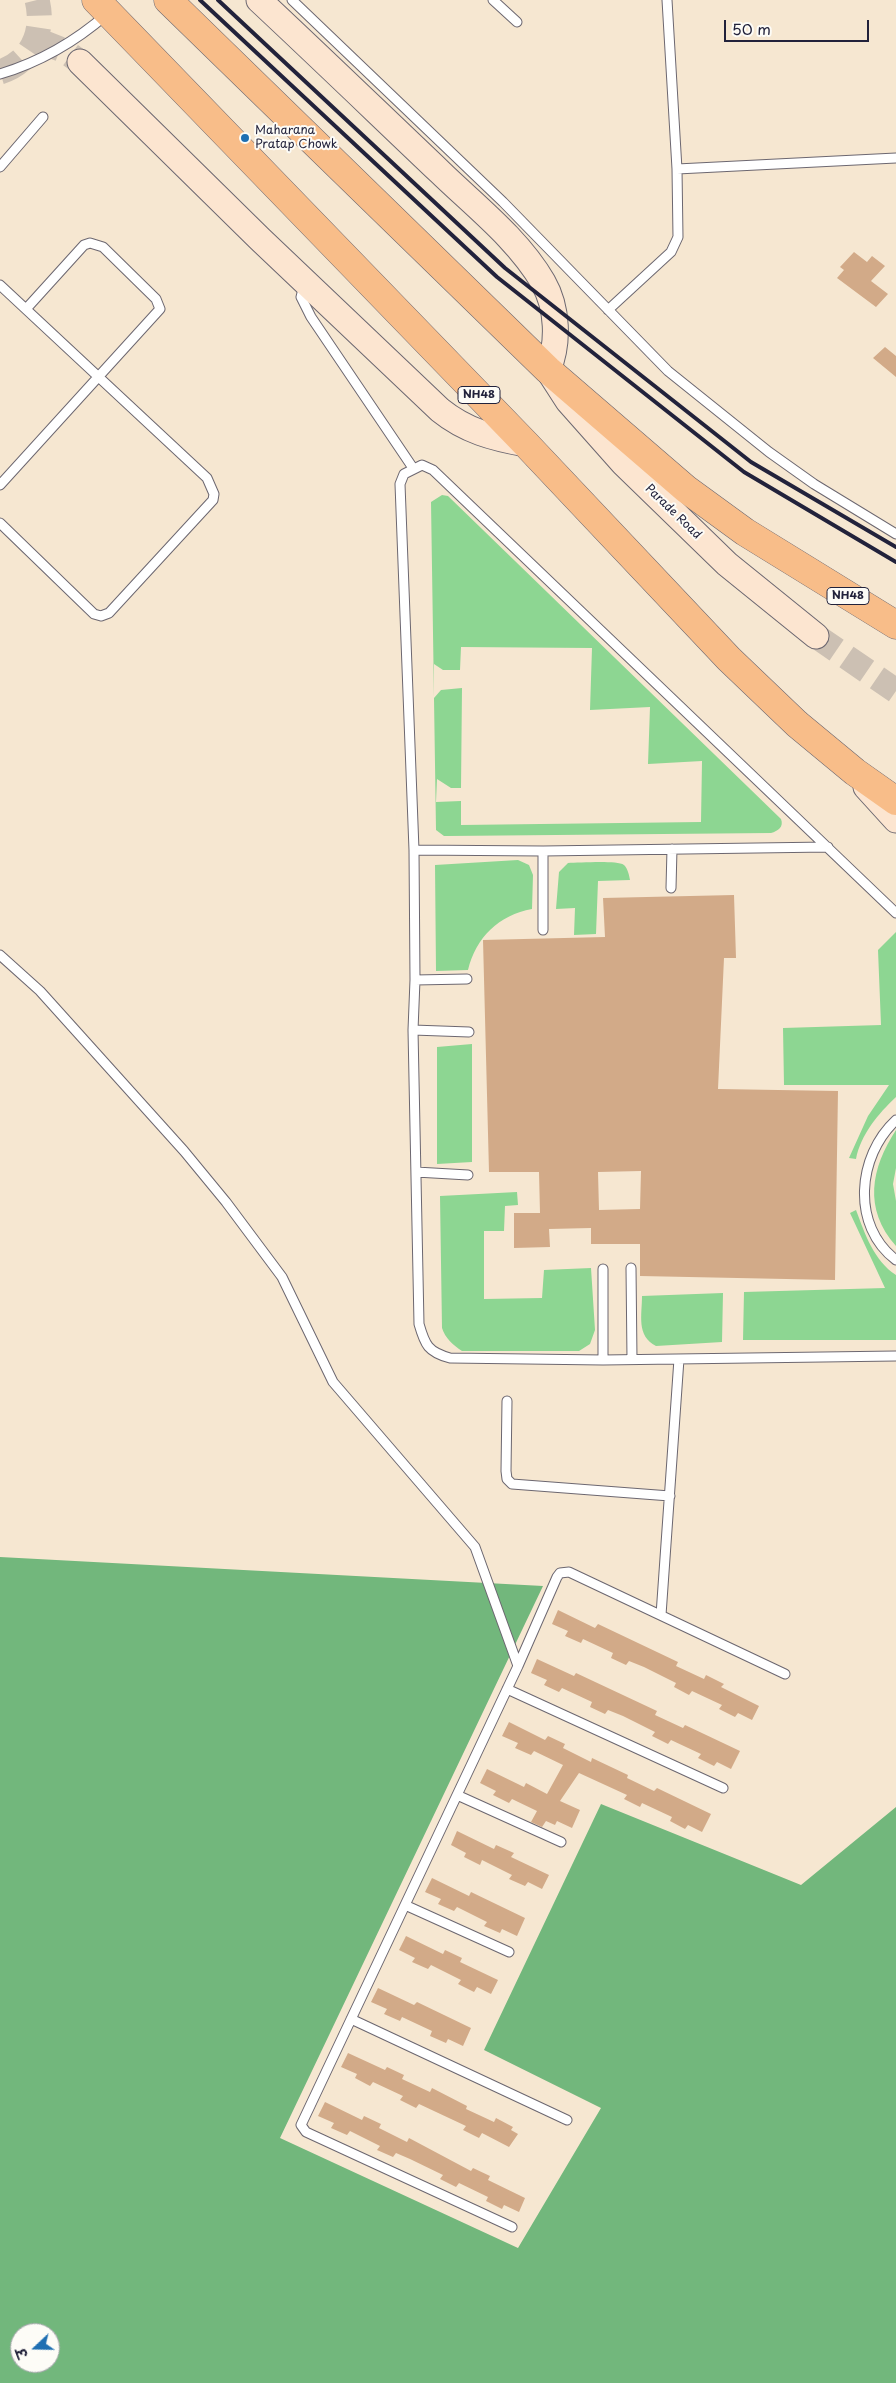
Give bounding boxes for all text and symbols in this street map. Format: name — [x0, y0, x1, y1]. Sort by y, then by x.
scale bar — [726, 10, 871, 42]
text: 50 m — [732, 17, 771, 40]
place label: Maharana Pratap Chowk — [255, 124, 338, 152]
marker: Maharana Pratap Chowk — [239, 132, 251, 144]
road number: NH48 — [458, 386, 500, 404]
street label: Parade Road — [642, 482, 704, 542]
road number: NH48 — [827, 588, 869, 604]
north arrow — [10, 2323, 60, 2373]
text: उ — [10, 2345, 33, 2361]

